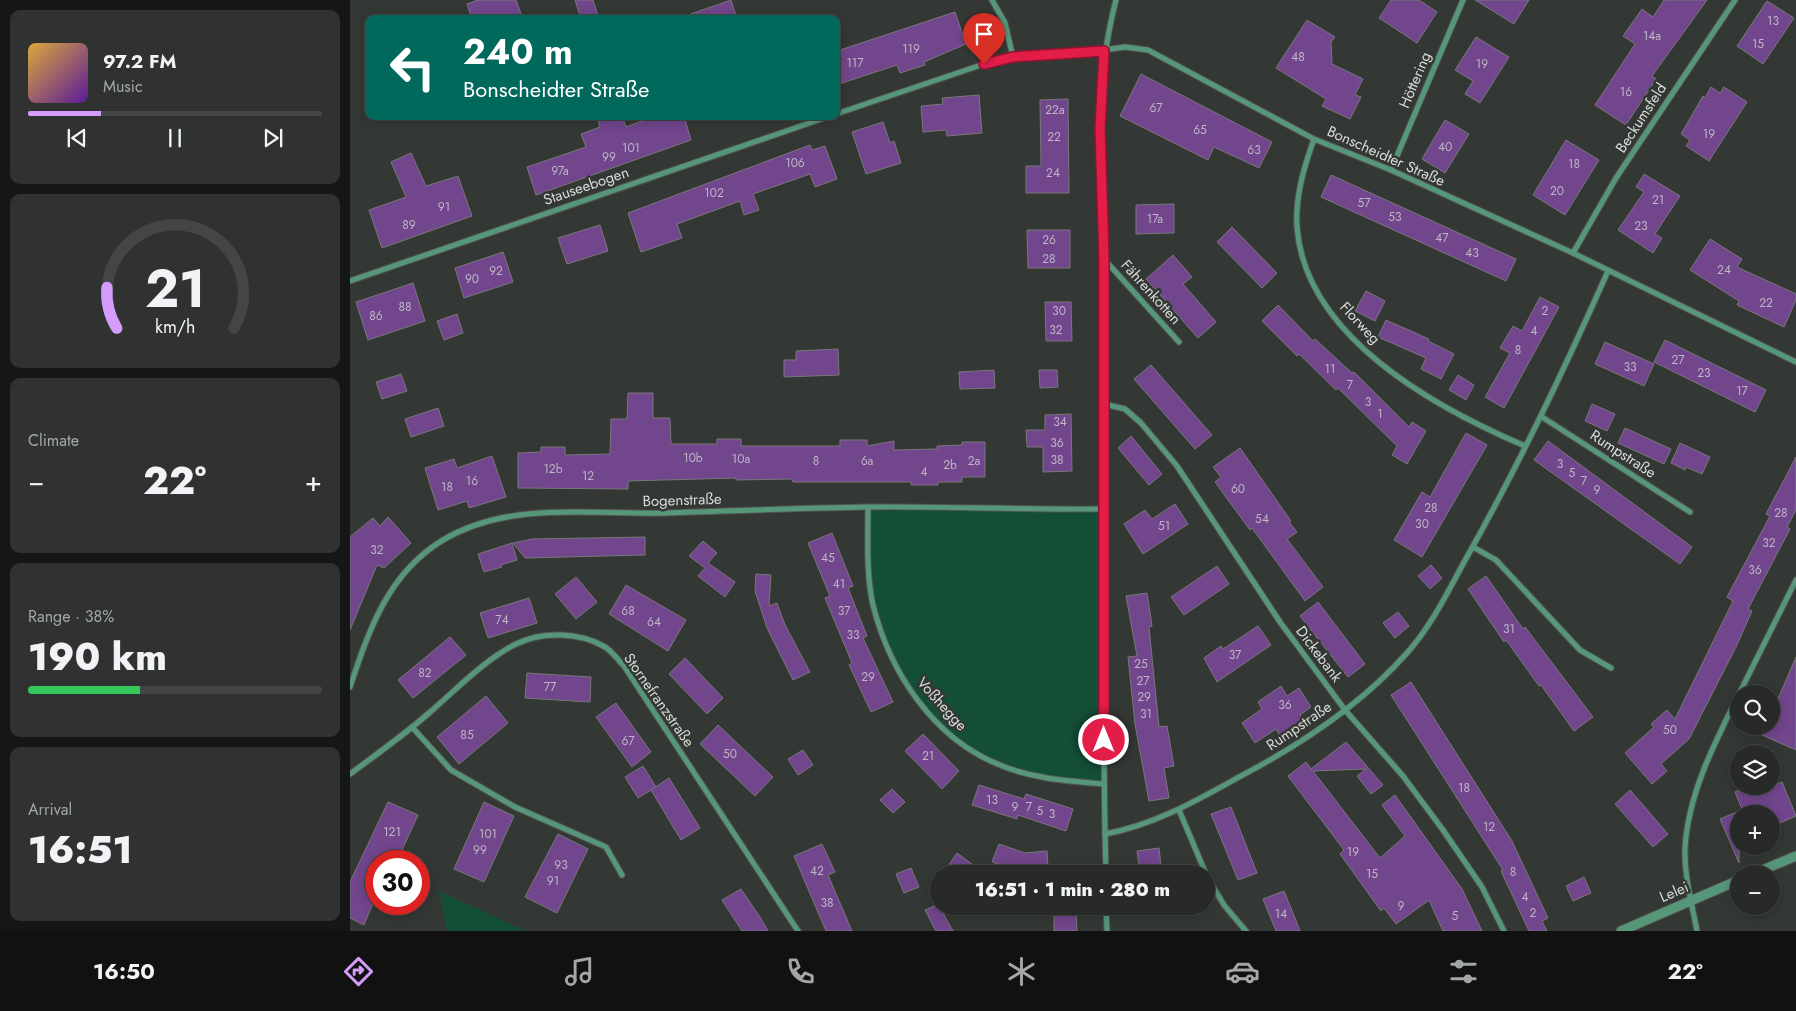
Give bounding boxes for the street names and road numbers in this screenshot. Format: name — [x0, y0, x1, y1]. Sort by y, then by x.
street label: Höttering — [1393, 48, 1437, 112]
street label: Beckumsfeld — [1610, 79, 1672, 157]
street label: Bonscheidter Straße — [1323, 120, 1449, 192]
street label: Stauseebogen — [540, 161, 632, 211]
street label: Fährenkotten — [1116, 255, 1186, 329]
street label: Florweg — [1335, 297, 1385, 349]
street label: Rumpstraße — [1586, 424, 1661, 484]
street label: Bogenstraße — [642, 488, 722, 512]
street label: Dickebank — [1290, 621, 1348, 687]
street label: Stornefranzstraße — [618, 648, 700, 752]
street label: Voßhegge — [912, 672, 972, 736]
street label: Rumpstraße — [1262, 696, 1336, 756]
street label: Lelei — [1656, 876, 1692, 908]

